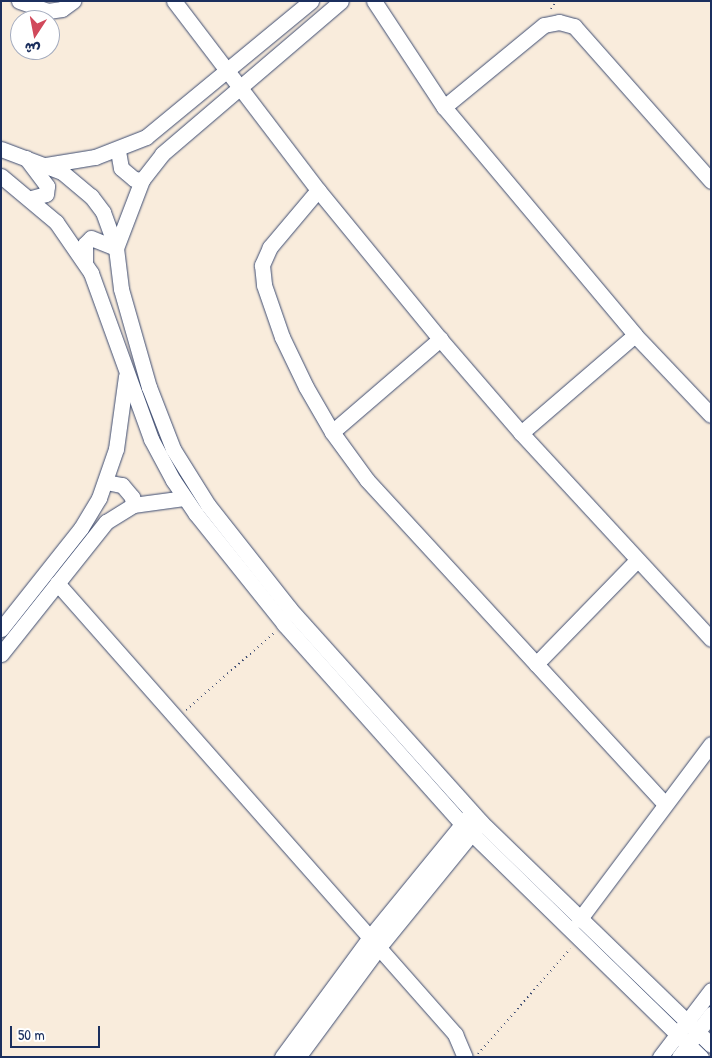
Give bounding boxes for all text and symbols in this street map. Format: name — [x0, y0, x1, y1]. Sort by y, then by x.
north arrow — [10, 10, 60, 60]
text: ش — [23, 38, 42, 60]
scale bar — [12, 1016, 102, 1048]
text: 50 m — [18, 1024, 45, 1045]

